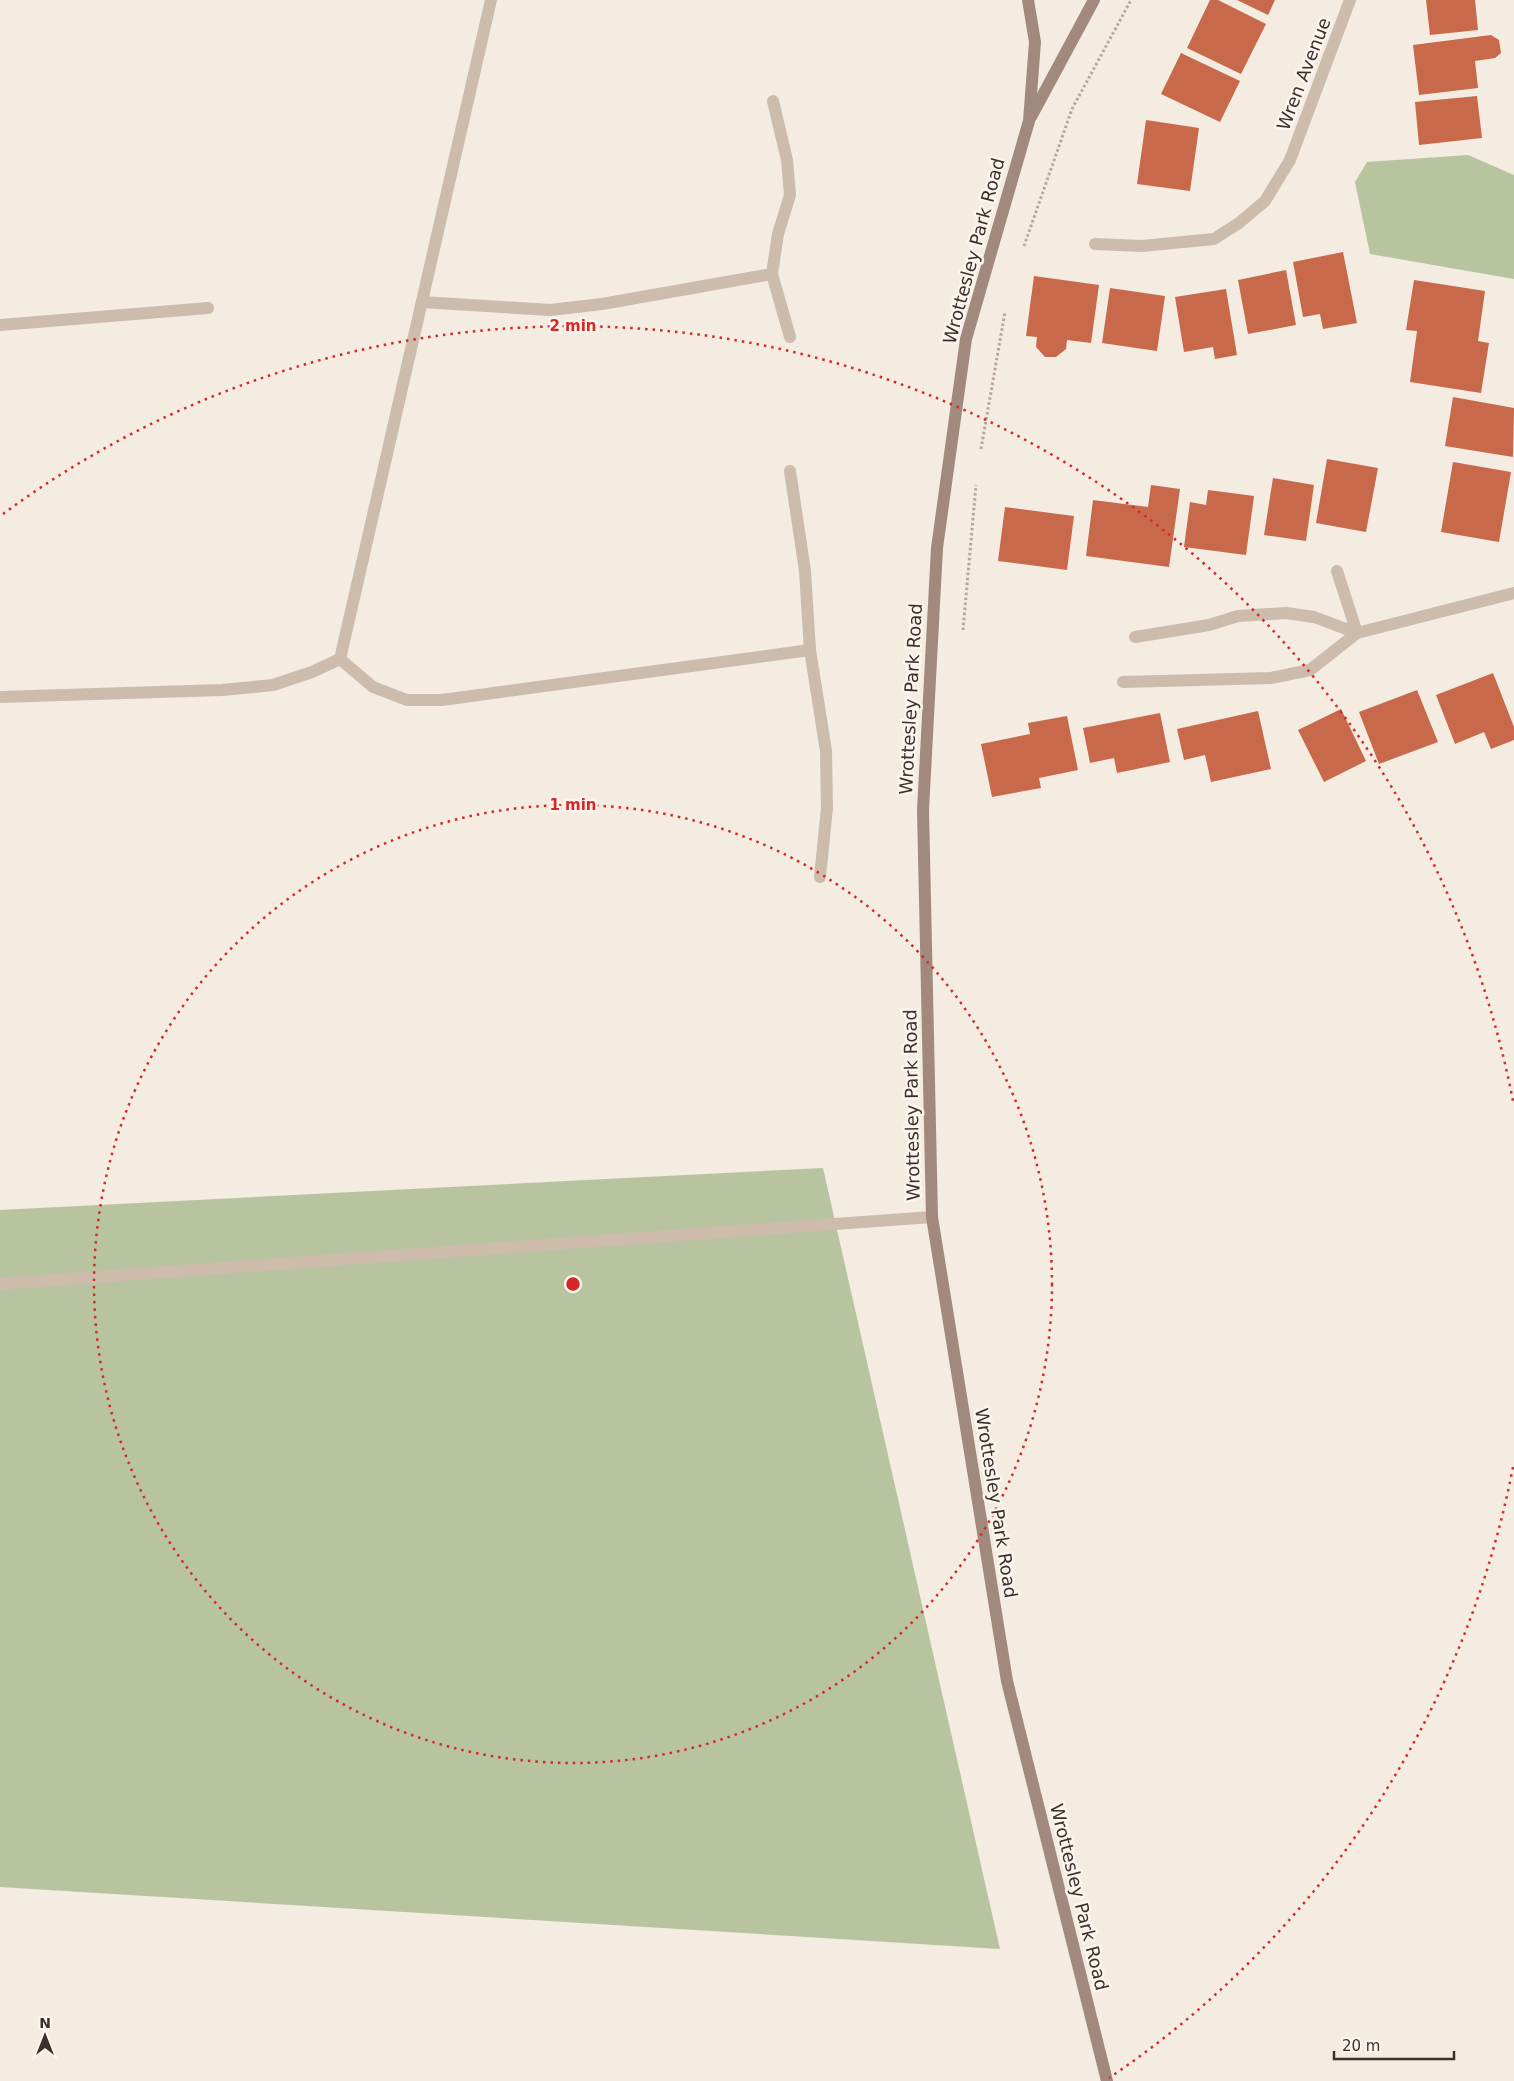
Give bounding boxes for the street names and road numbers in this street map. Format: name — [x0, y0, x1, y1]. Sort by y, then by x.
street label: Wren Avenue — [1272, 14, 1335, 133]
street label: Wrottesley Park Road — [939, 156, 1008, 346]
street label: Wrottesley Park Road — [895, 603, 926, 795]
street label: Wrottesley Park Road — [899, 1009, 924, 1201]
street label: Wrottesley Park Road — [971, 1407, 1022, 1599]
street label: Wrottesley Park Road — [1046, 1801, 1113, 1992]

